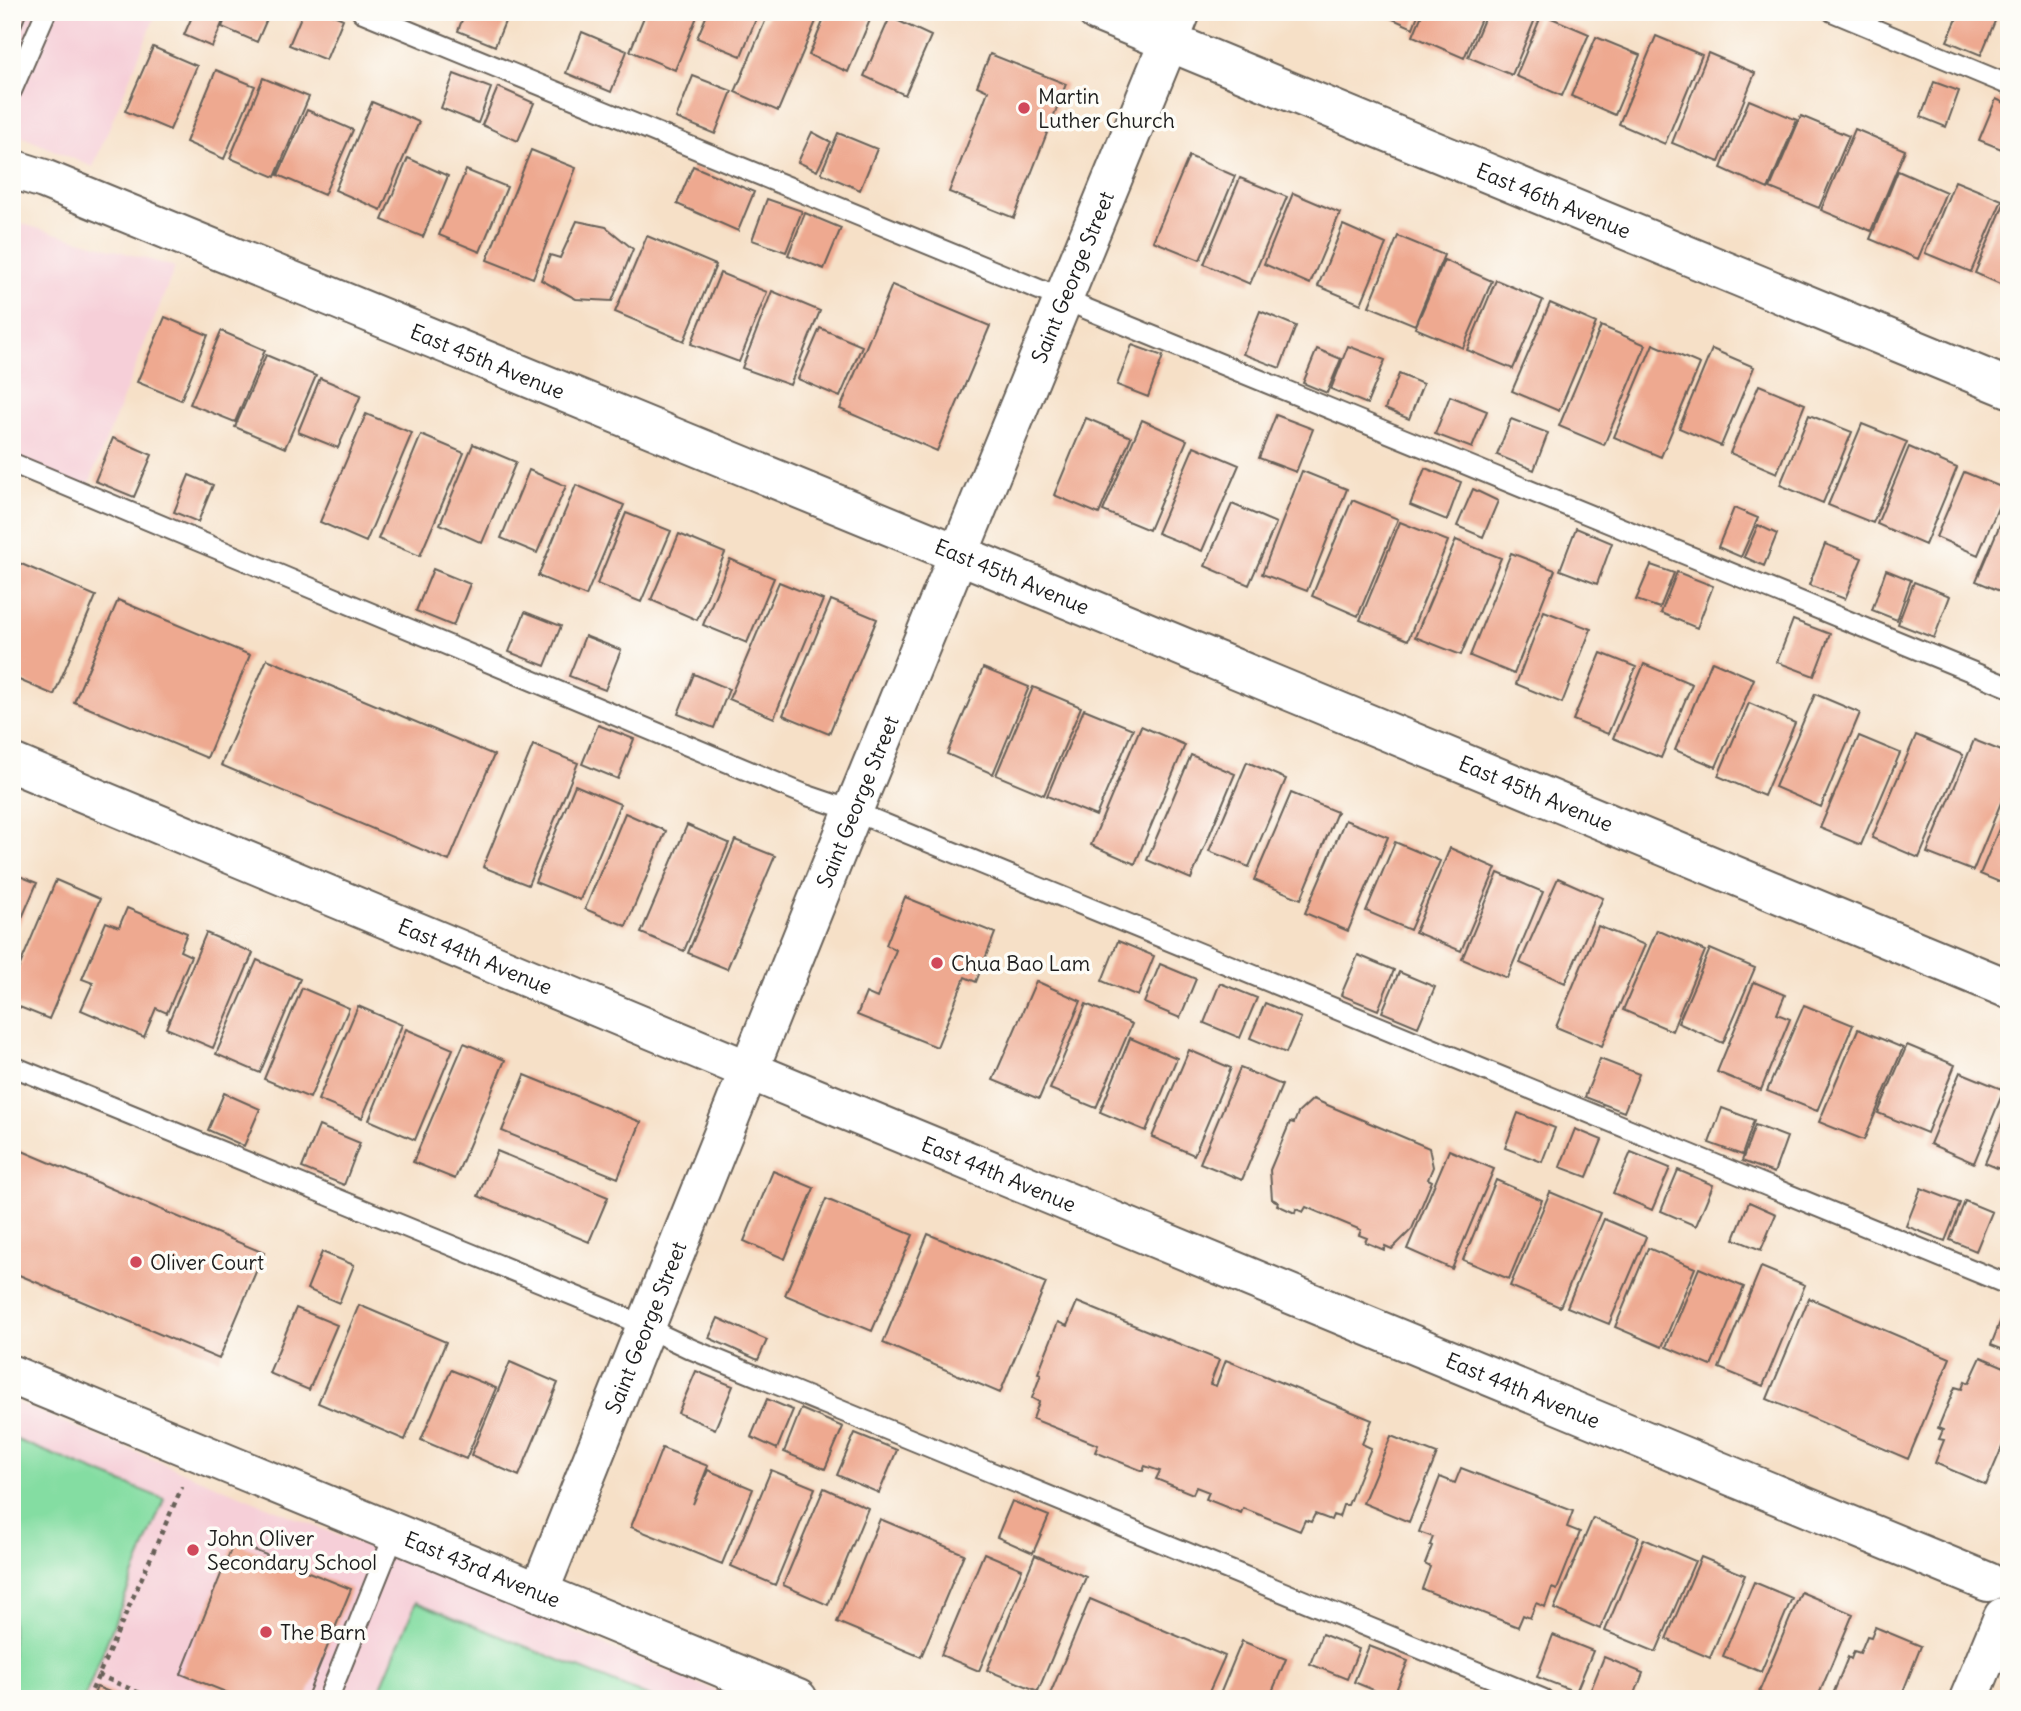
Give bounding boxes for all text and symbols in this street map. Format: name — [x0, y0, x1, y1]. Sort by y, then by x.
place label: Martin Luther Church — [1038, 83, 1175, 134]
marker: Martin Luther Church — [1016, 100, 1032, 116]
street label: East 46th Avenue — [1472, 156, 1635, 244]
street label: Saint George Street — [1025, 187, 1120, 367]
street label: East 45th Avenue — [406, 317, 569, 405]
street label: East 45th Avenue — [931, 532, 1093, 620]
street label: Saint George Street — [810, 712, 904, 892]
street label: East 45th Avenue — [1455, 749, 1617, 837]
street label: East 44th Avenue — [394, 912, 557, 1000]
place label: Chua Bao Lam — [951, 950, 1090, 977]
marker: Chua Bao Lam — [929, 955, 945, 971]
street label: East 44th Avenue — [918, 1130, 1080, 1218]
street label: Saint George Street — [599, 1238, 692, 1418]
place label: Oliver Court — [150, 1249, 264, 1276]
marker: Oliver Court — [128, 1254, 144, 1270]
street label: East 44th Avenue — [1442, 1346, 1604, 1434]
place label: John Oliver Secondary School — [207, 1525, 377, 1576]
street label: East 43rd Avenue — [401, 1525, 564, 1613]
marker: John Oliver Secondary School — [185, 1542, 201, 1558]
place label: The Barn — [280, 1619, 366, 1646]
marker: The Barn — [258, 1624, 274, 1640]

